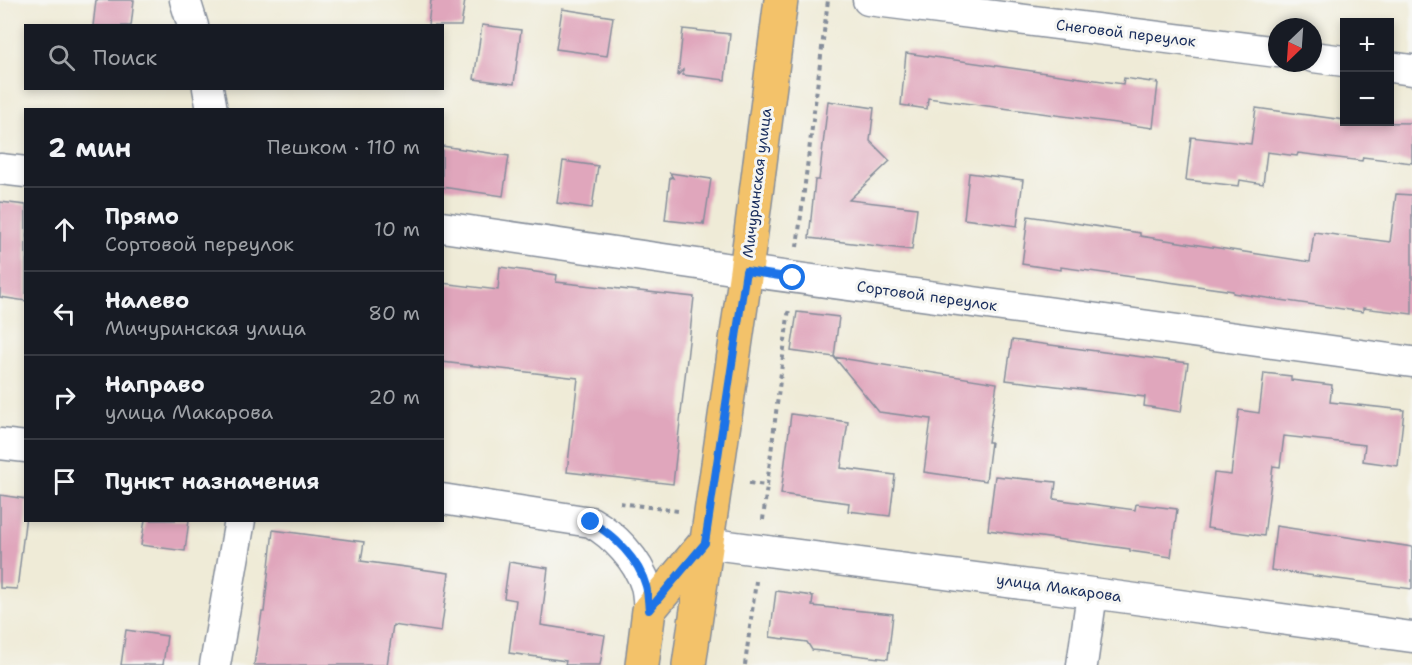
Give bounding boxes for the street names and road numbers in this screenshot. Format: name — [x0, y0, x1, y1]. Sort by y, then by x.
street label: Снеговой переулок — [1055, 14, 1197, 52]
street label: Мичуринская улица — [738, 106, 776, 259]
street label: Сортовой переулок — [855, 276, 999, 316]
street label: улица Макарова — [995, 569, 1124, 607]

